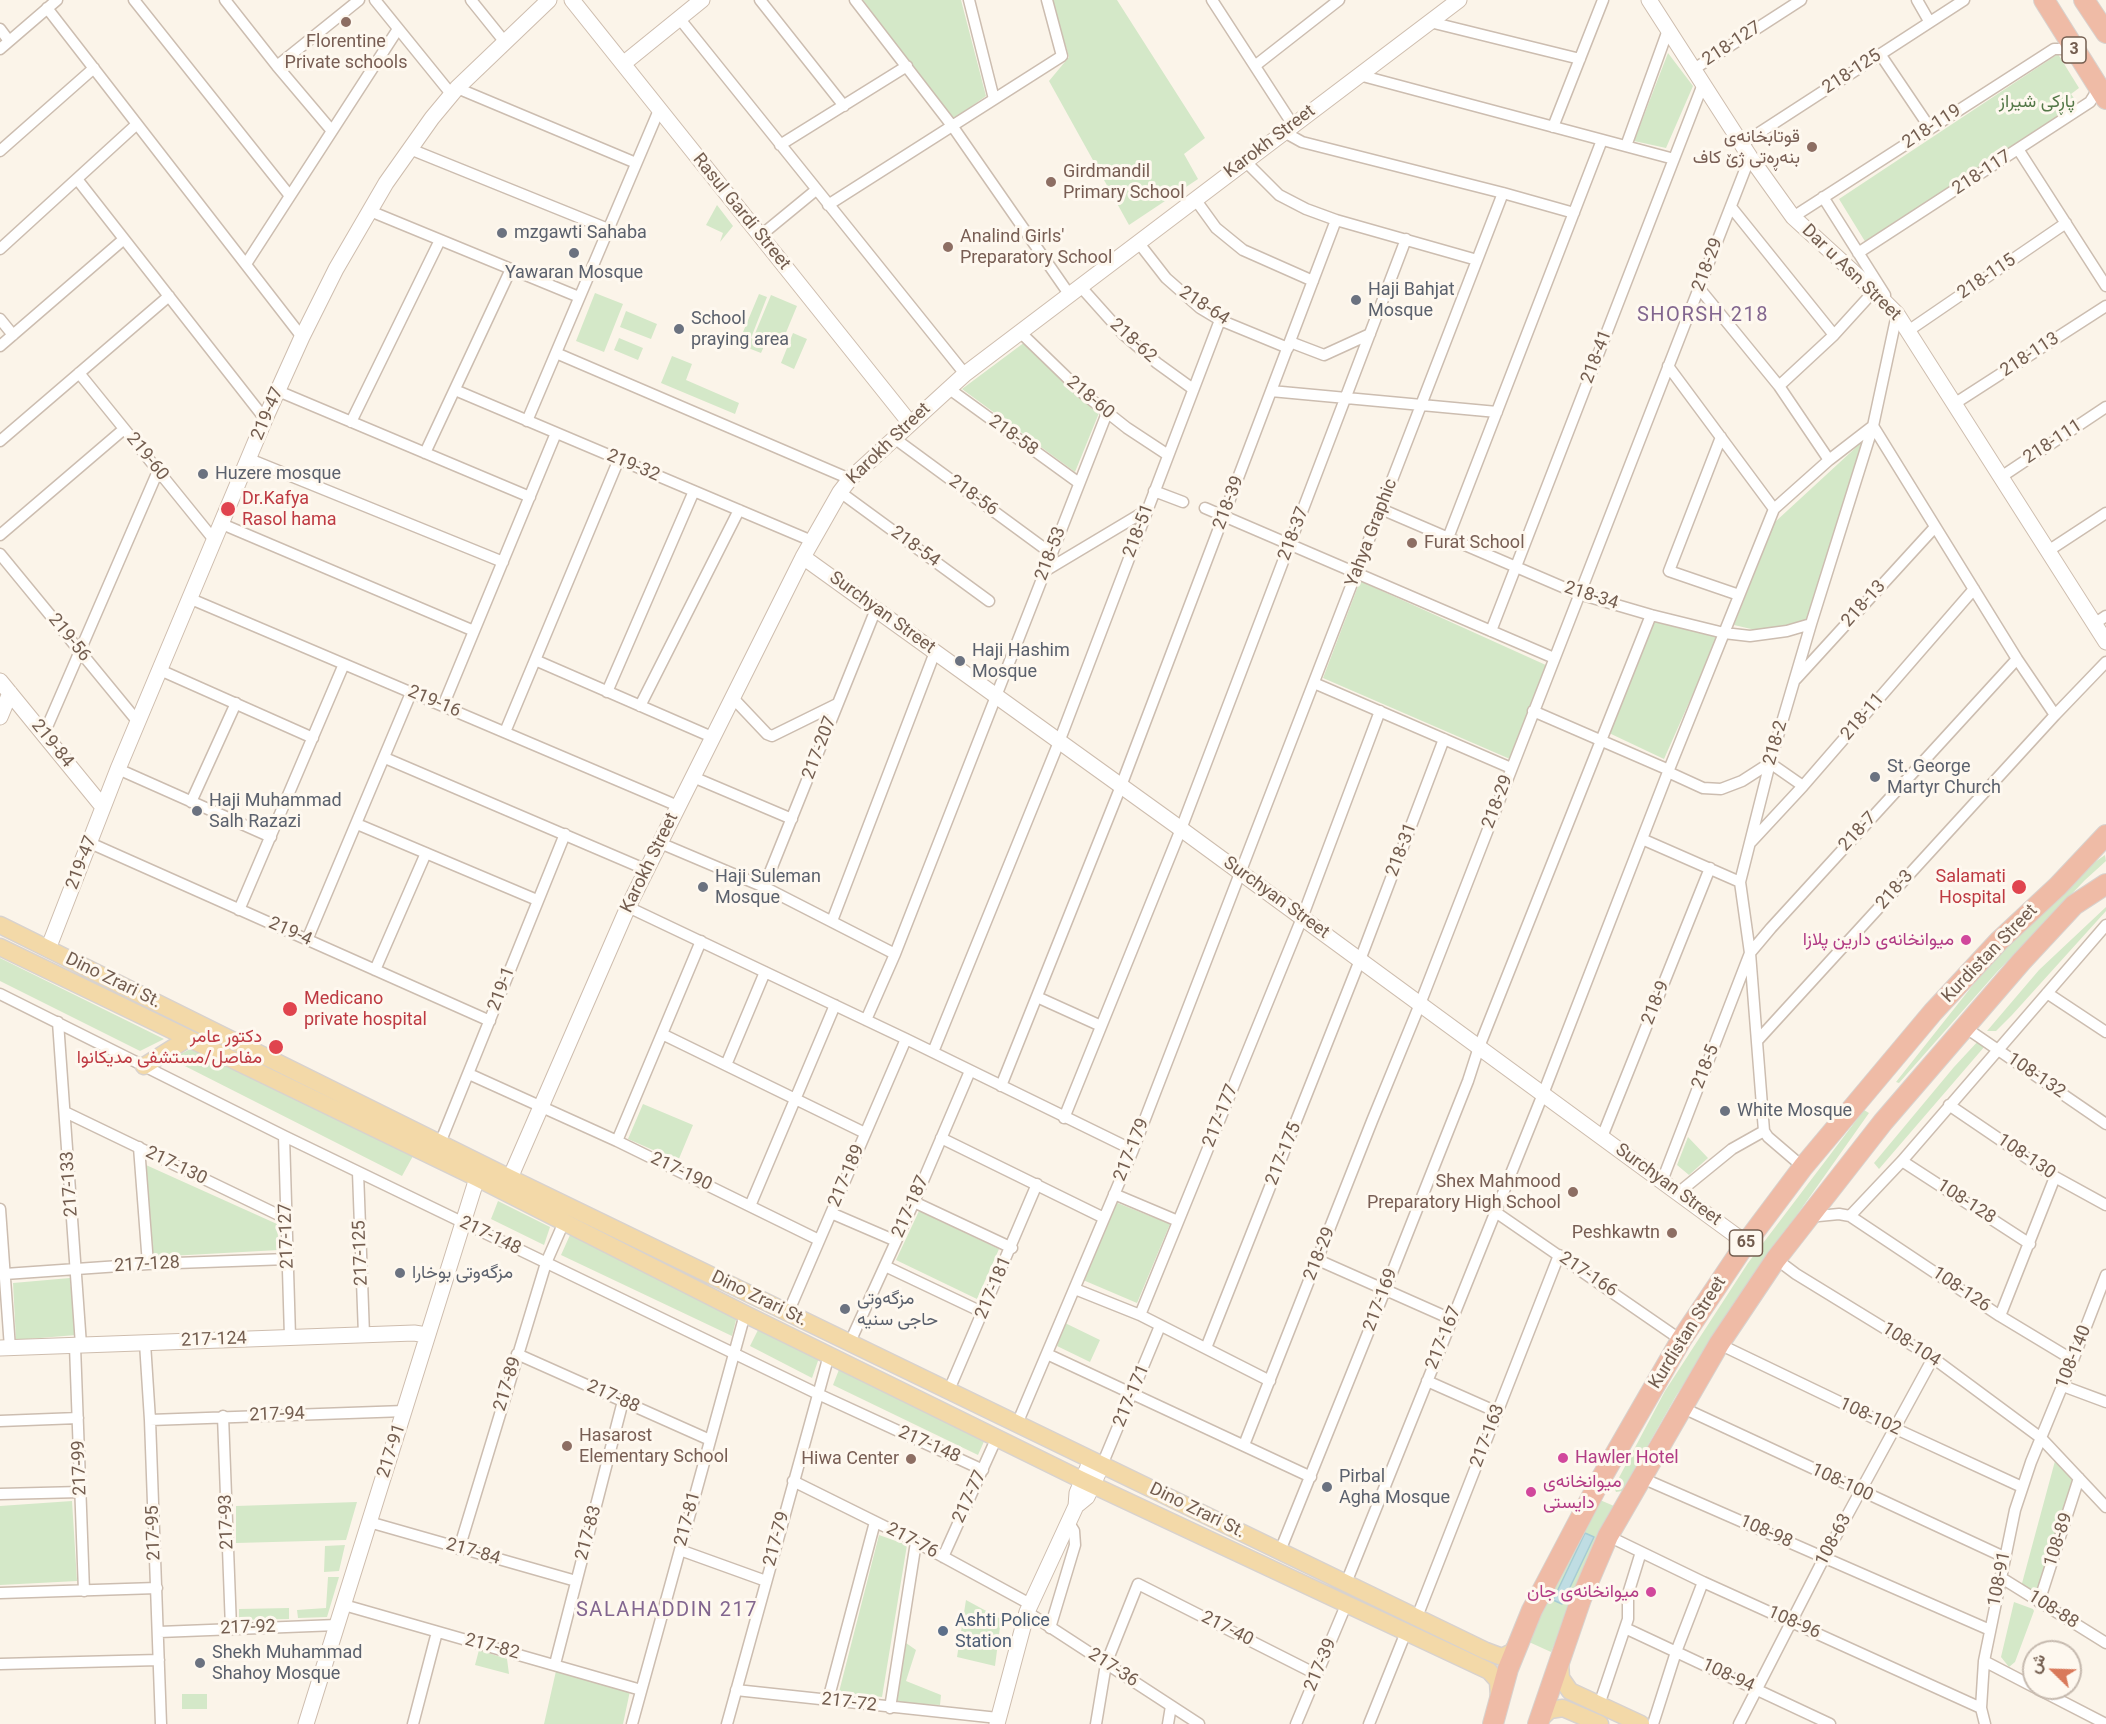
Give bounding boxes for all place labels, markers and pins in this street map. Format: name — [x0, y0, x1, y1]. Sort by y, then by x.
marker: Florentine Private schools — [339, 15, 353, 29]
place label: Florentine Private schools — [285, 31, 407, 74]
place label: قوتابخانەی بنەڕەتی ژێ کاف — [1693, 126, 1800, 168]
marker: قوتابخانەی بنەڕەتی ژێ کاف — [1805, 140, 1819, 154]
place label: Girdmandil Primary School — [1063, 161, 1185, 204]
marker: Girdmandil Primary School — [1044, 175, 1058, 189]
place label: mzgawti Sahaba — [514, 222, 647, 244]
marker: mzgawti Sahaba — [495, 226, 509, 240]
place label: Analind Girls' Preparatory School — [960, 226, 1112, 268]
marker: Analind Girls' Preparatory School — [941, 240, 955, 254]
marker: Yawaran Mosque — [567, 246, 581, 260]
place label: Yawaran Mosque — [505, 262, 643, 284]
place label: Haji Bahjat Mosque — [1368, 279, 1455, 322]
marker: Haji Bahjat Mosque — [1349, 293, 1363, 307]
place label: School praying area — [691, 308, 789, 350]
marker: School praying area — [672, 322, 686, 336]
place label: Huzere mosque — [215, 463, 341, 485]
marker: Huzere mosque — [196, 467, 210, 481]
place label: Dr.Kafya Rasol hama — [242, 488, 337, 530]
marker: Dr.Kafya Rasol hama — [219, 500, 237, 518]
place label: Furat School — [1424, 532, 1525, 554]
marker: Furat School — [1405, 536, 1419, 550]
place label: Haji Hashim Mosque — [972, 640, 1070, 682]
marker: Haji Hashim Mosque — [953, 654, 967, 668]
place label: St. George Martyr Church — [1887, 756, 2001, 798]
marker: St. George Martyr Church — [1868, 770, 1882, 784]
place label: Haji Muhammad Salh Razazi — [209, 790, 342, 832]
marker: Haji Muhammad Salh Razazi — [190, 804, 204, 818]
place label: Haji Suleman Mosque — [715, 866, 821, 908]
place label: Salamati Hospital — [1936, 866, 2006, 908]
marker: Salamati Hospital — [2010, 878, 2028, 896]
marker: Haji Suleman Mosque — [696, 880, 710, 894]
place label: میوانخانەی دارین پلازا — [1803, 929, 1954, 951]
marker: میوانخانەی دارین پلازا — [1959, 933, 1973, 947]
place label: Medicano private hospital — [304, 988, 427, 1030]
marker: Medicano private hospital — [281, 1000, 299, 1018]
place label: دكتور عامر مفاصل/مستشفى مديكانوا — [77, 1026, 262, 1068]
marker: دكتور عامر مفاصل/مستشفى مديكانوا — [267, 1038, 285, 1056]
place label: White Mosque — [1737, 1100, 1852, 1122]
marker: White Mosque — [1718, 1104, 1732, 1118]
place label: Shex Mahmood Preparatory High School — [1367, 1171, 1561, 1214]
marker: Shex Mahmood Preparatory High School — [1566, 1185, 1580, 1199]
place label: Peshkawtn — [1572, 1222, 1660, 1244]
marker: Peshkawtn — [1665, 1226, 1679, 1240]
place label: مزگەوتی بوخارا — [412, 1262, 513, 1284]
marker: مزگەوتی بوخارا — [393, 1266, 407, 1280]
place label: مزگەوتی حاجی سنیە — [857, 1288, 938, 1330]
marker: مزگەوتی حاجی سنیە — [838, 1302, 852, 1316]
place label: Hasarost Elementary School — [579, 1425, 728, 1468]
marker: Hasarost Elementary School — [560, 1439, 574, 1453]
place label: Hawler Hotel — [1575, 1447, 1679, 1469]
place label: Hiwa Center — [801, 1448, 899, 1470]
marker: Hawler Hotel — [1556, 1451, 1570, 1465]
marker: Hiwa Center — [904, 1452, 918, 1466]
place label: Pirbal Agha Mosque — [1339, 1466, 1450, 1508]
place label: میوانخانەی دایستی — [1543, 1471, 1622, 1514]
marker: Pirbal Agha Mosque — [1320, 1480, 1334, 1494]
marker: میوانخانەی دایستی — [1524, 1485, 1538, 1499]
place label: میوانخانەی جان — [1527, 1581, 1639, 1603]
marker: میوانخانەی جان — [1644, 1585, 1658, 1599]
place label: Ashti Police Station — [955, 1610, 1050, 1652]
marker: Ashti Police Station — [936, 1624, 950, 1638]
place label: Shekh Muhammad Shahoy Mosque — [212, 1642, 363, 1684]
marker: Shekh Muhammad Shahoy Mosque — [193, 1656, 207, 1670]

